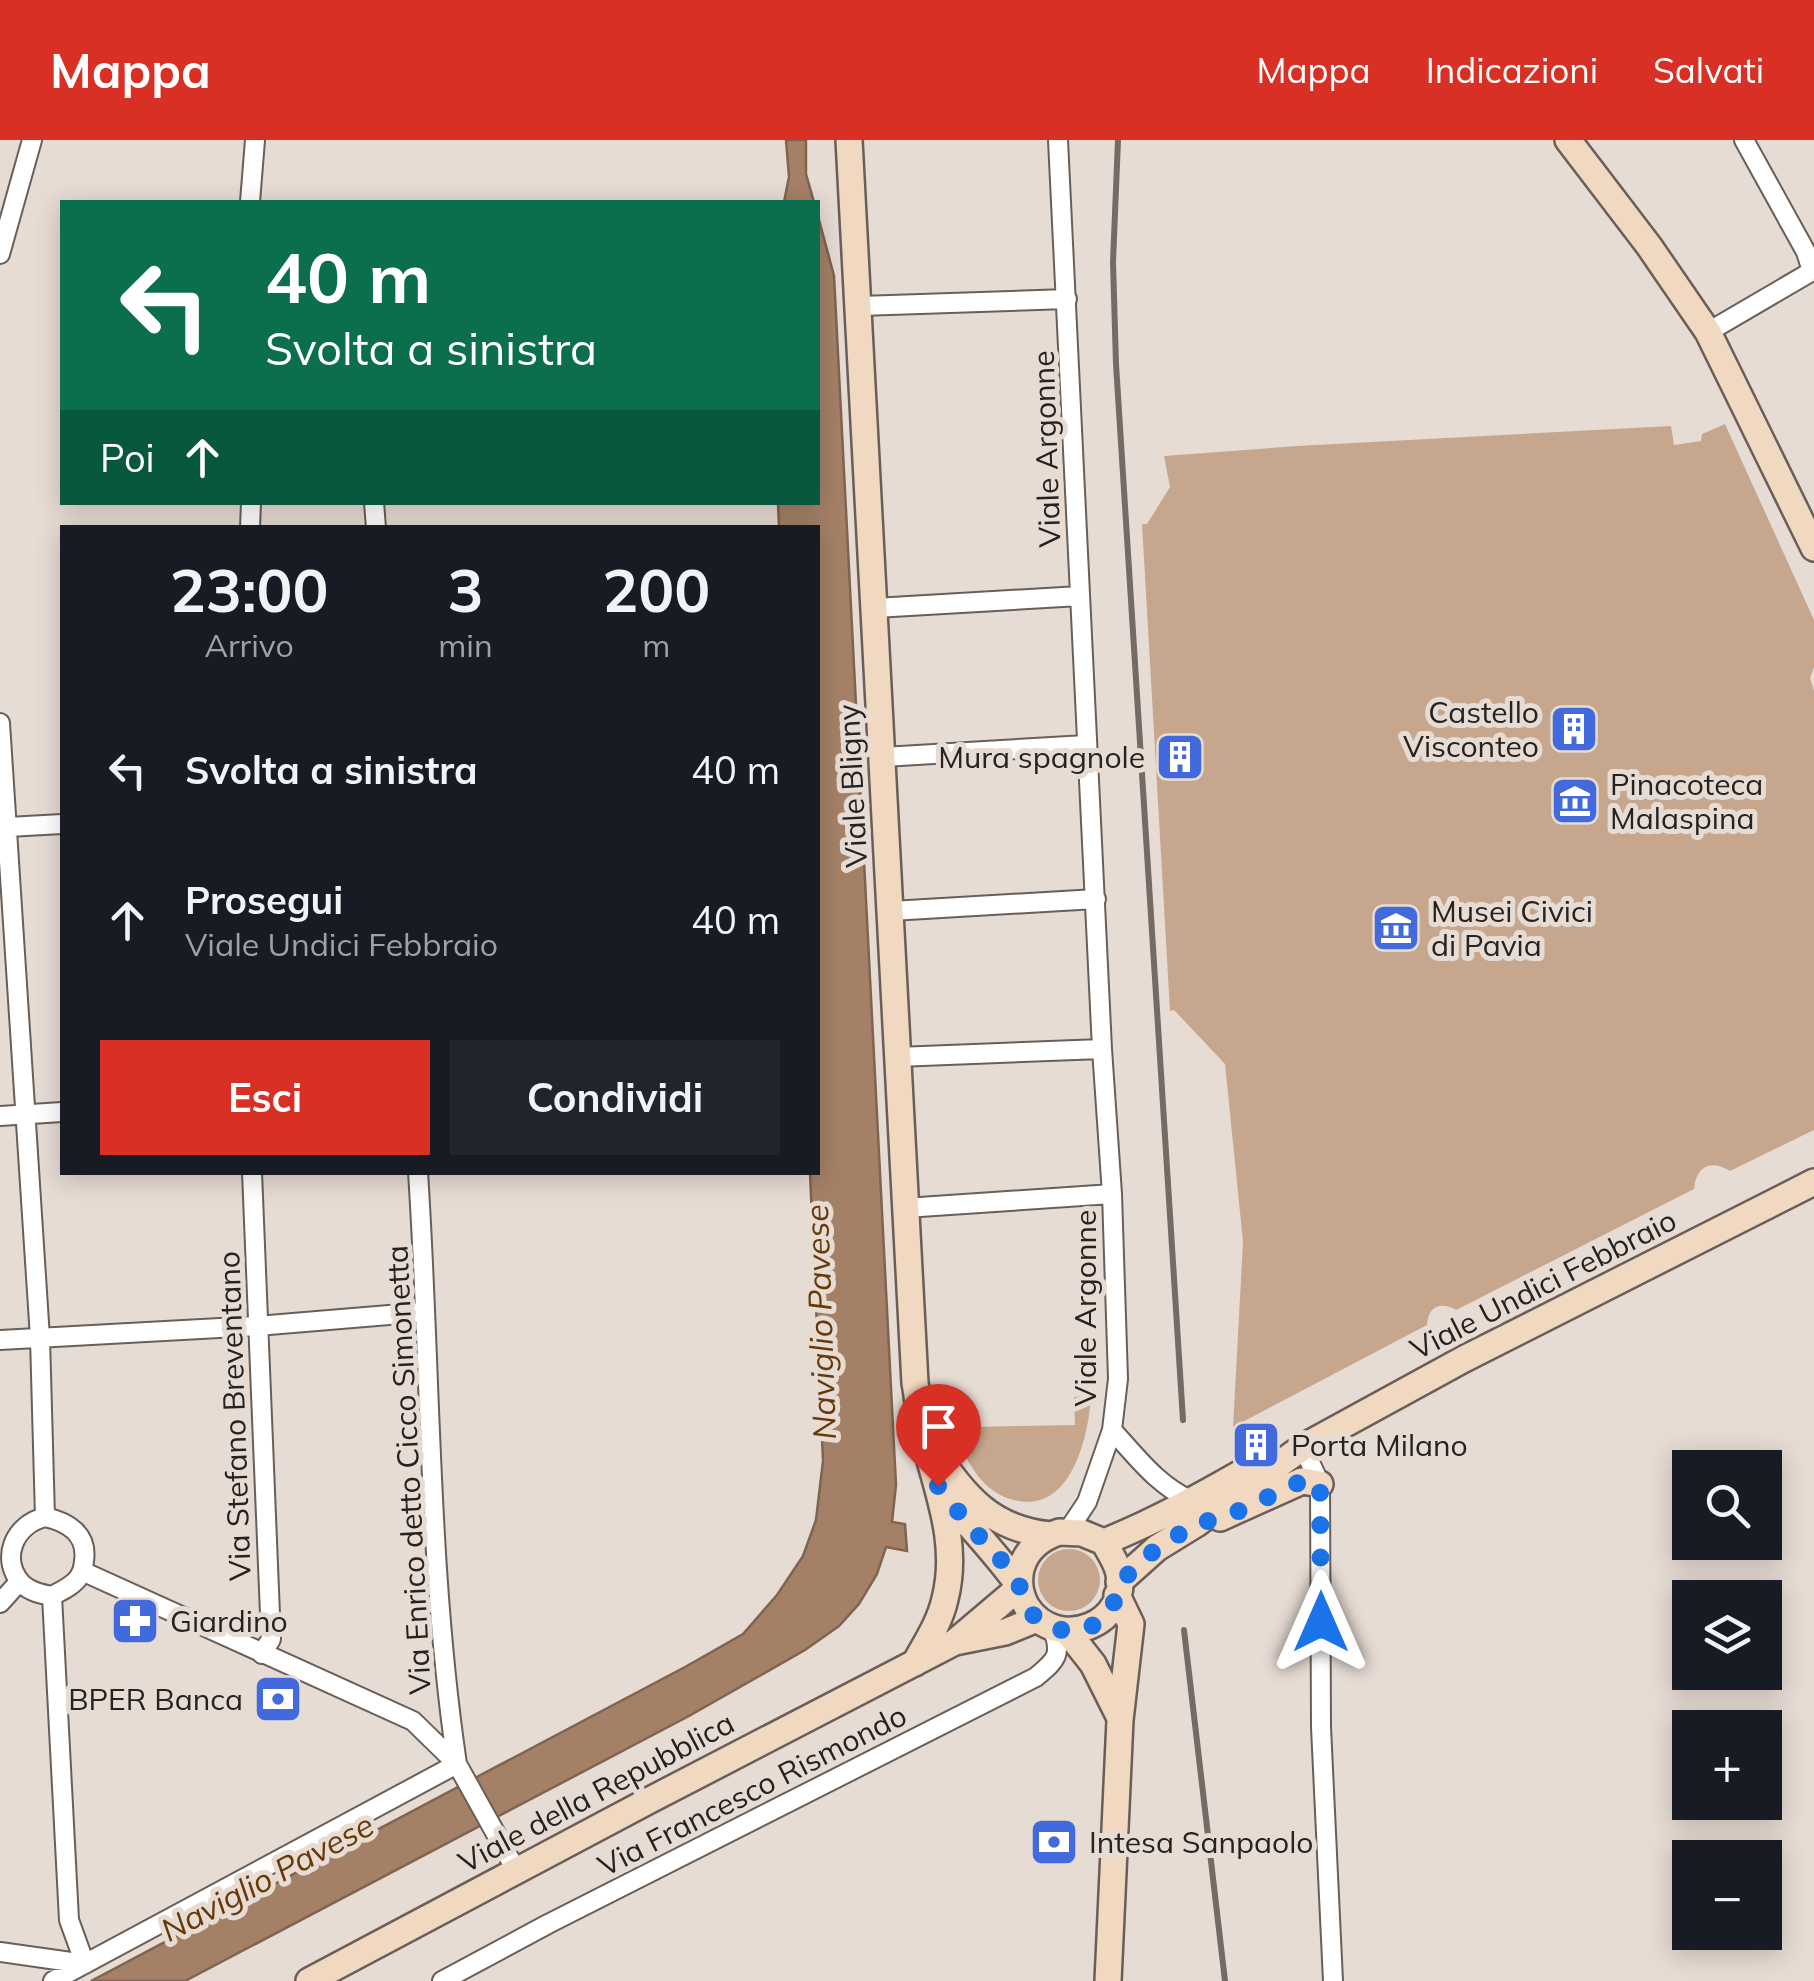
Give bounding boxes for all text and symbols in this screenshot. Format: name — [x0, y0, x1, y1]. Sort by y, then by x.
text: Mappa — [50, 40, 211, 100]
text: Mappa — [1257, 48, 1371, 92]
text: Indicazioni — [1426, 48, 1598, 92]
text: Salvati — [1653, 48, 1764, 92]
text: 40 m — [265, 233, 431, 321]
icon: left — [100, 240, 230, 370]
text: Svolta a sinistra — [265, 320, 597, 376]
street label: Viale Argonne — [1024, 350, 1068, 548]
icon: ahead — [175, 430, 230, 485]
text: Poi — [100, 434, 155, 482]
text: 23:00 — [170, 552, 329, 627]
text: 3 — [447, 552, 483, 627]
text: 200 — [602, 552, 710, 627]
text: Arrivo — [204, 625, 294, 665]
text: min — [438, 625, 493, 665]
text: m — [642, 625, 670, 665]
place label: Castello Visconteo — [1403, 693, 1539, 765]
street label: Viale Bligny — [829, 703, 875, 869]
building icon: Castello Visconteo — [1548, 703, 1600, 755]
building icon: Mura spagnole — [1154, 731, 1206, 783]
place label: Mura spagnole — [938, 738, 1145, 776]
icon: left — [100, 743, 155, 798]
text: Svolta a sinistra — [185, 746, 478, 794]
text: 40 m — [691, 746, 780, 794]
place label: Pinacoteca Malaspina — [1610, 765, 1763, 837]
museum icon: Pinacoteca Malaspina — [1549, 775, 1601, 827]
text: Prosegui — [185, 876, 343, 924]
place label: Musei Civici di Pavia — [1431, 892, 1593, 964]
icon: ahead — [100, 893, 155, 948]
text: 40 m — [691, 896, 780, 944]
museum icon: Musei Civici di Pavia — [1370, 902, 1422, 954]
text: Viale Undici Febbraio — [185, 924, 498, 964]
button: Esci — [100, 1040, 430, 1155]
button: Condividi — [450, 1040, 780, 1155]
street label: Viale Undici Febbraio — [1404, 1200, 1682, 1368]
water label: Naviglio Pavese — [796, 1204, 844, 1440]
street label: Viale Argonne — [1066, 1210, 1104, 1406]
street label: Via Enrico detto Cicco Simonetta — [377, 1244, 439, 1696]
street label: Via Stefano Breventano — [209, 1251, 259, 1581]
pin — [896, 1384, 981, 1487]
icon: arrive — [911, 1399, 966, 1454]
building icon: Porta Milano — [1230, 1419, 1282, 1471]
place label: Porta Milano — [1291, 1426, 1468, 1464]
map controls — [1672, 1450, 1782, 1950]
button: search — [1672, 1450, 1782, 1560]
position arrow — [1269, 1570, 1373, 1674]
button: layers — [1672, 1580, 1782, 1690]
pharmacy icon: Giardino — [109, 1595, 161, 1647]
place label: Giardino — [170, 1602, 288, 1640]
bank icon: BPER Banca — [252, 1673, 304, 1725]
place label: BPER Banca — [68, 1680, 243, 1718]
street label: Via Francesco Rismondo — [591, 1696, 913, 1884]
street label: Viale della Repubblica — [452, 1703, 740, 1881]
button: + — [1672, 1710, 1782, 1820]
water label: Naviglio Pavese — [154, 1804, 380, 1950]
bank icon: Intesa Sanpaolo — [1028, 1816, 1080, 1868]
place label: Intesa Sanpaolo — [1089, 1823, 1313, 1861]
button: − — [1672, 1840, 1782, 1950]

